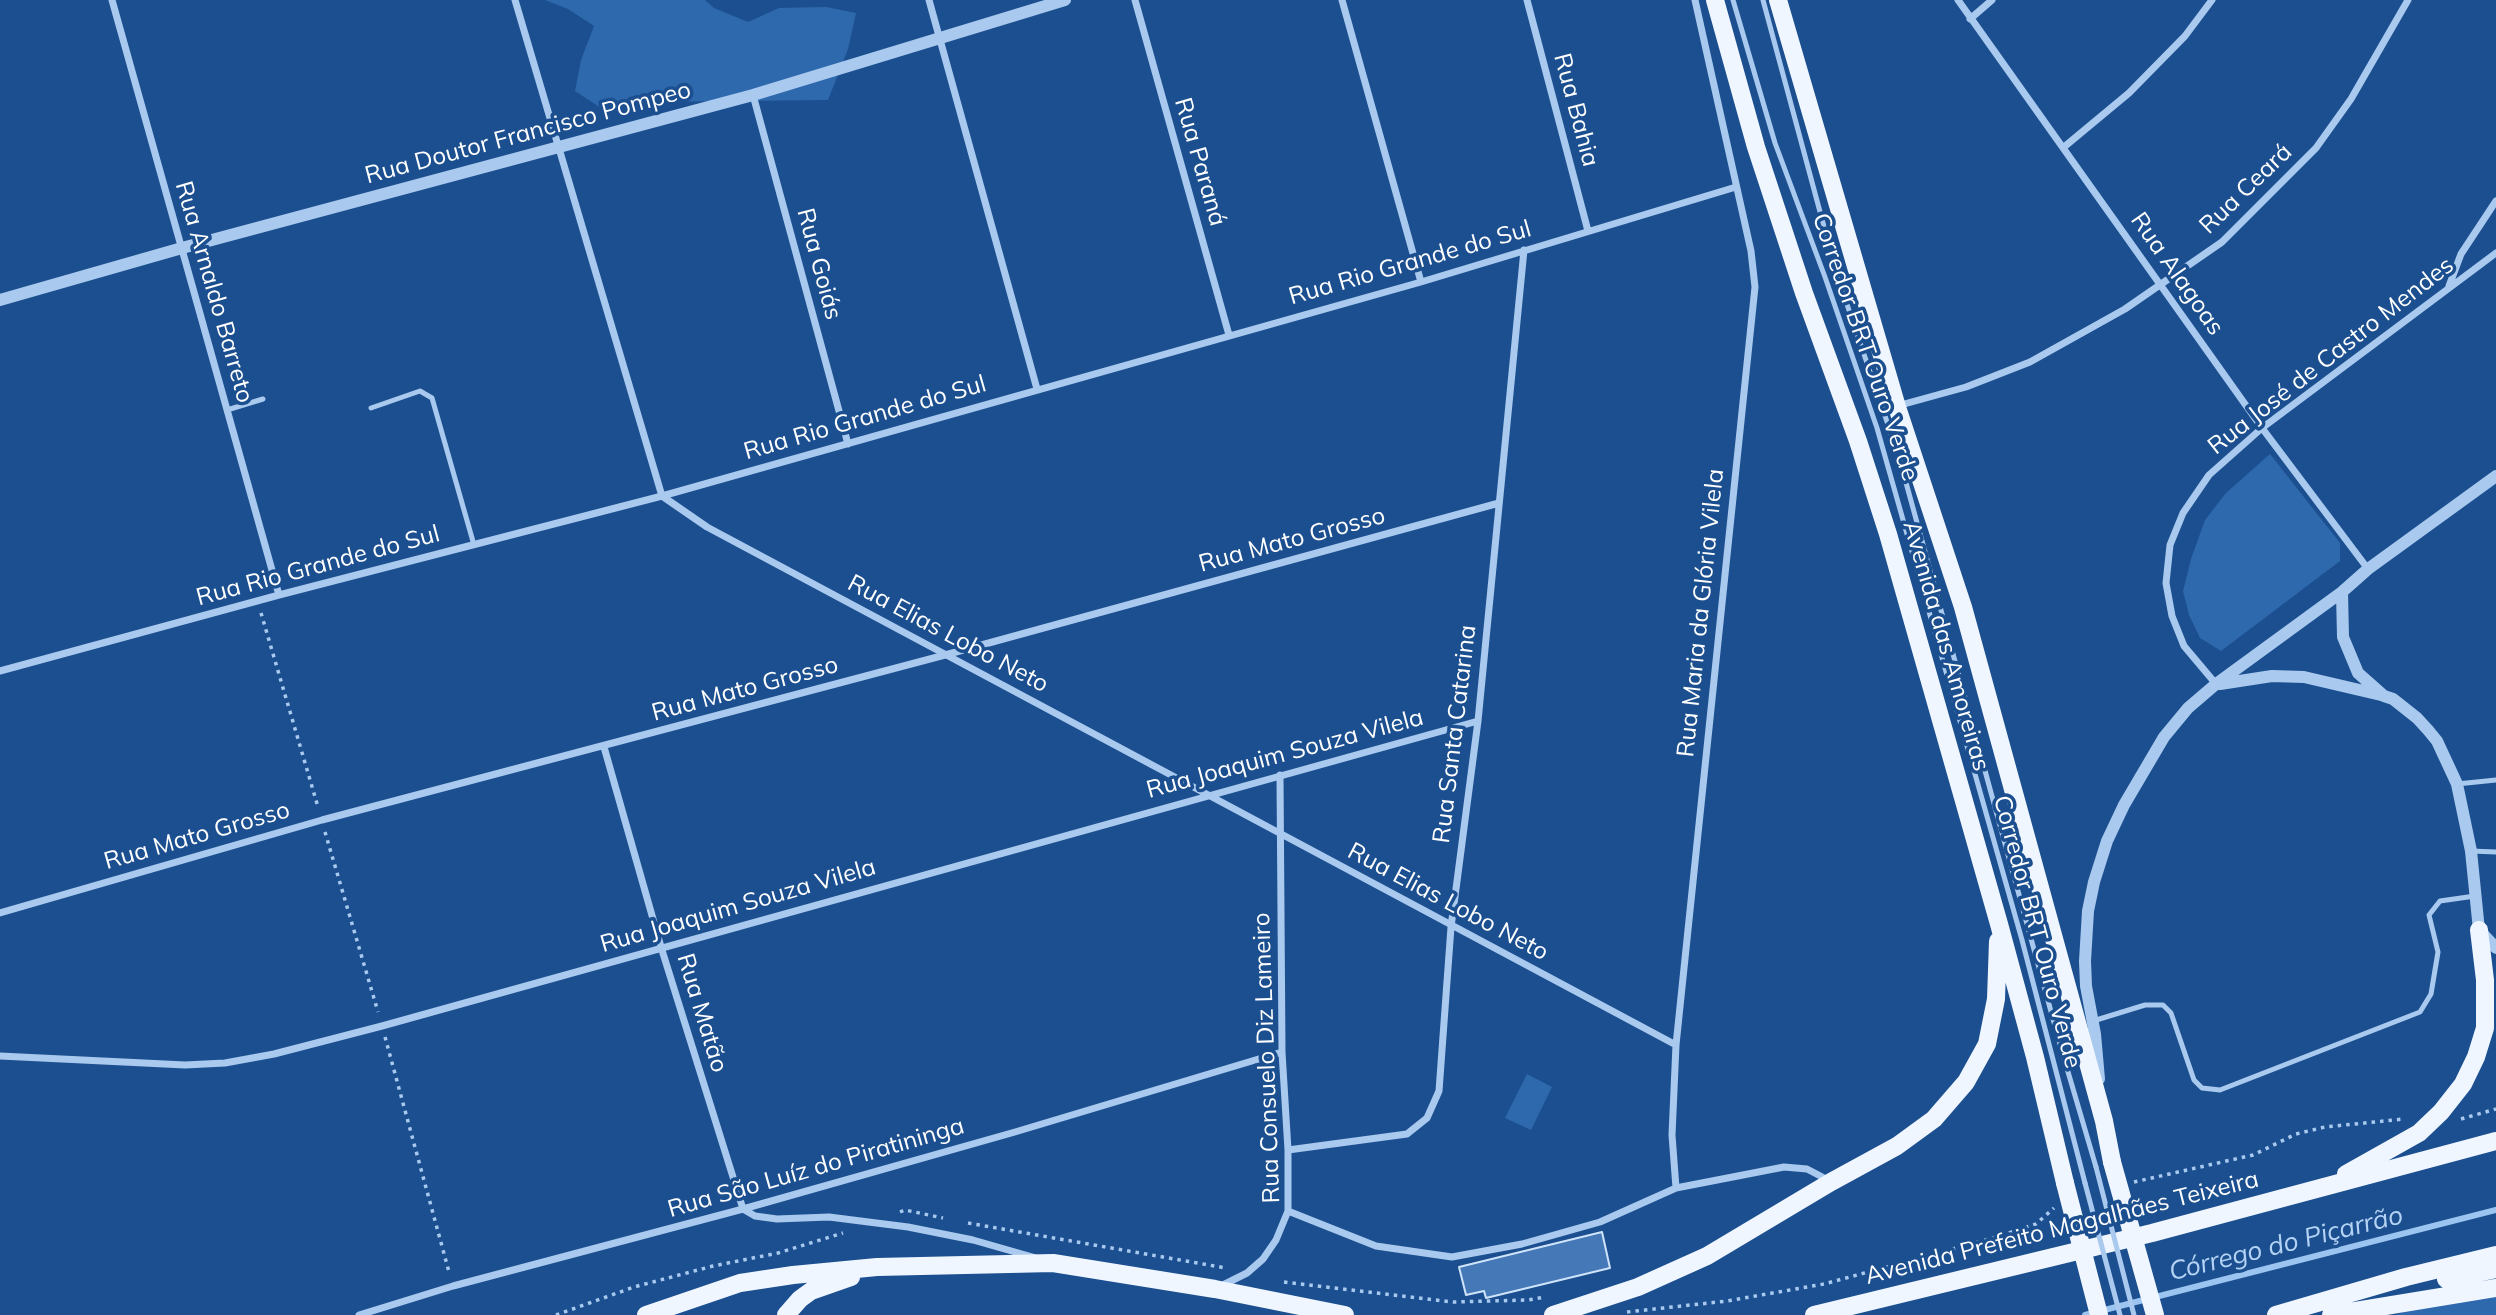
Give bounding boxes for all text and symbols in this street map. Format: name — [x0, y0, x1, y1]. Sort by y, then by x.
street label: Rua Bahia — [1547, 50, 1605, 170]
street label: Rua Doutor Francisco Pompeo — [362, 76, 694, 190]
street label: Rua Paraná — [1168, 95, 1232, 229]
street label: Rua Ceará — [2194, 138, 2298, 240]
street label: Rua Arnaldo Barreto — [169, 178, 259, 406]
street label: Rua Goiás — [790, 205, 848, 323]
street label: Rua Alagoas — [2124, 207, 2230, 341]
street label: Corredor BRT Ouro Verde — [1806, 209, 1924, 485]
street label: Rua Rio Grande do Sul — [1286, 215, 1534, 311]
street label: Rua José de Castro Mendes — [2202, 251, 2460, 461]
street label: Rua Rio Grande do Sul — [741, 370, 989, 466]
street label: Rua Maria da Glória Vilela — [1672, 467, 1730, 759]
street label: Rua Mato Grosso — [1196, 501, 1388, 579]
street label: Avenida das Amoreiras — [1896, 518, 1996, 774]
street label: Rua Rio Grande do Sul — [193, 520, 443, 612]
street label: Rua Elias Lobo Neto — [843, 569, 1053, 699]
street label: Rua Santa Catarina — [1427, 623, 1483, 845]
street label: Rua Mato Grosso — [649, 650, 841, 728]
street label: Rua Joaquim Souza Vilela — [1144, 703, 1426, 805]
street label: Corredor BRT Ouro Verde — [1987, 792, 2087, 1072]
street label: Rua Mato Grosso — [101, 796, 293, 876]
street label: Rua Elias Lobo Neto — [1343, 837, 1553, 967]
street label: Rua Joaquim Souza Vilela — [597, 853, 879, 959]
street label: Rua Consuelo Diz Lameiro — [1248, 912, 1286, 1204]
street label: Rua Matão — [670, 950, 734, 1076]
street label: Rua São Luíz do Piratininga — [664, 1112, 968, 1224]
street label: Avenida Prefeito Magalhães Teixeira — [1862, 1165, 2262, 1291]
water label: Córrego do Piçarrão — [2166, 1200, 2406, 1288]

